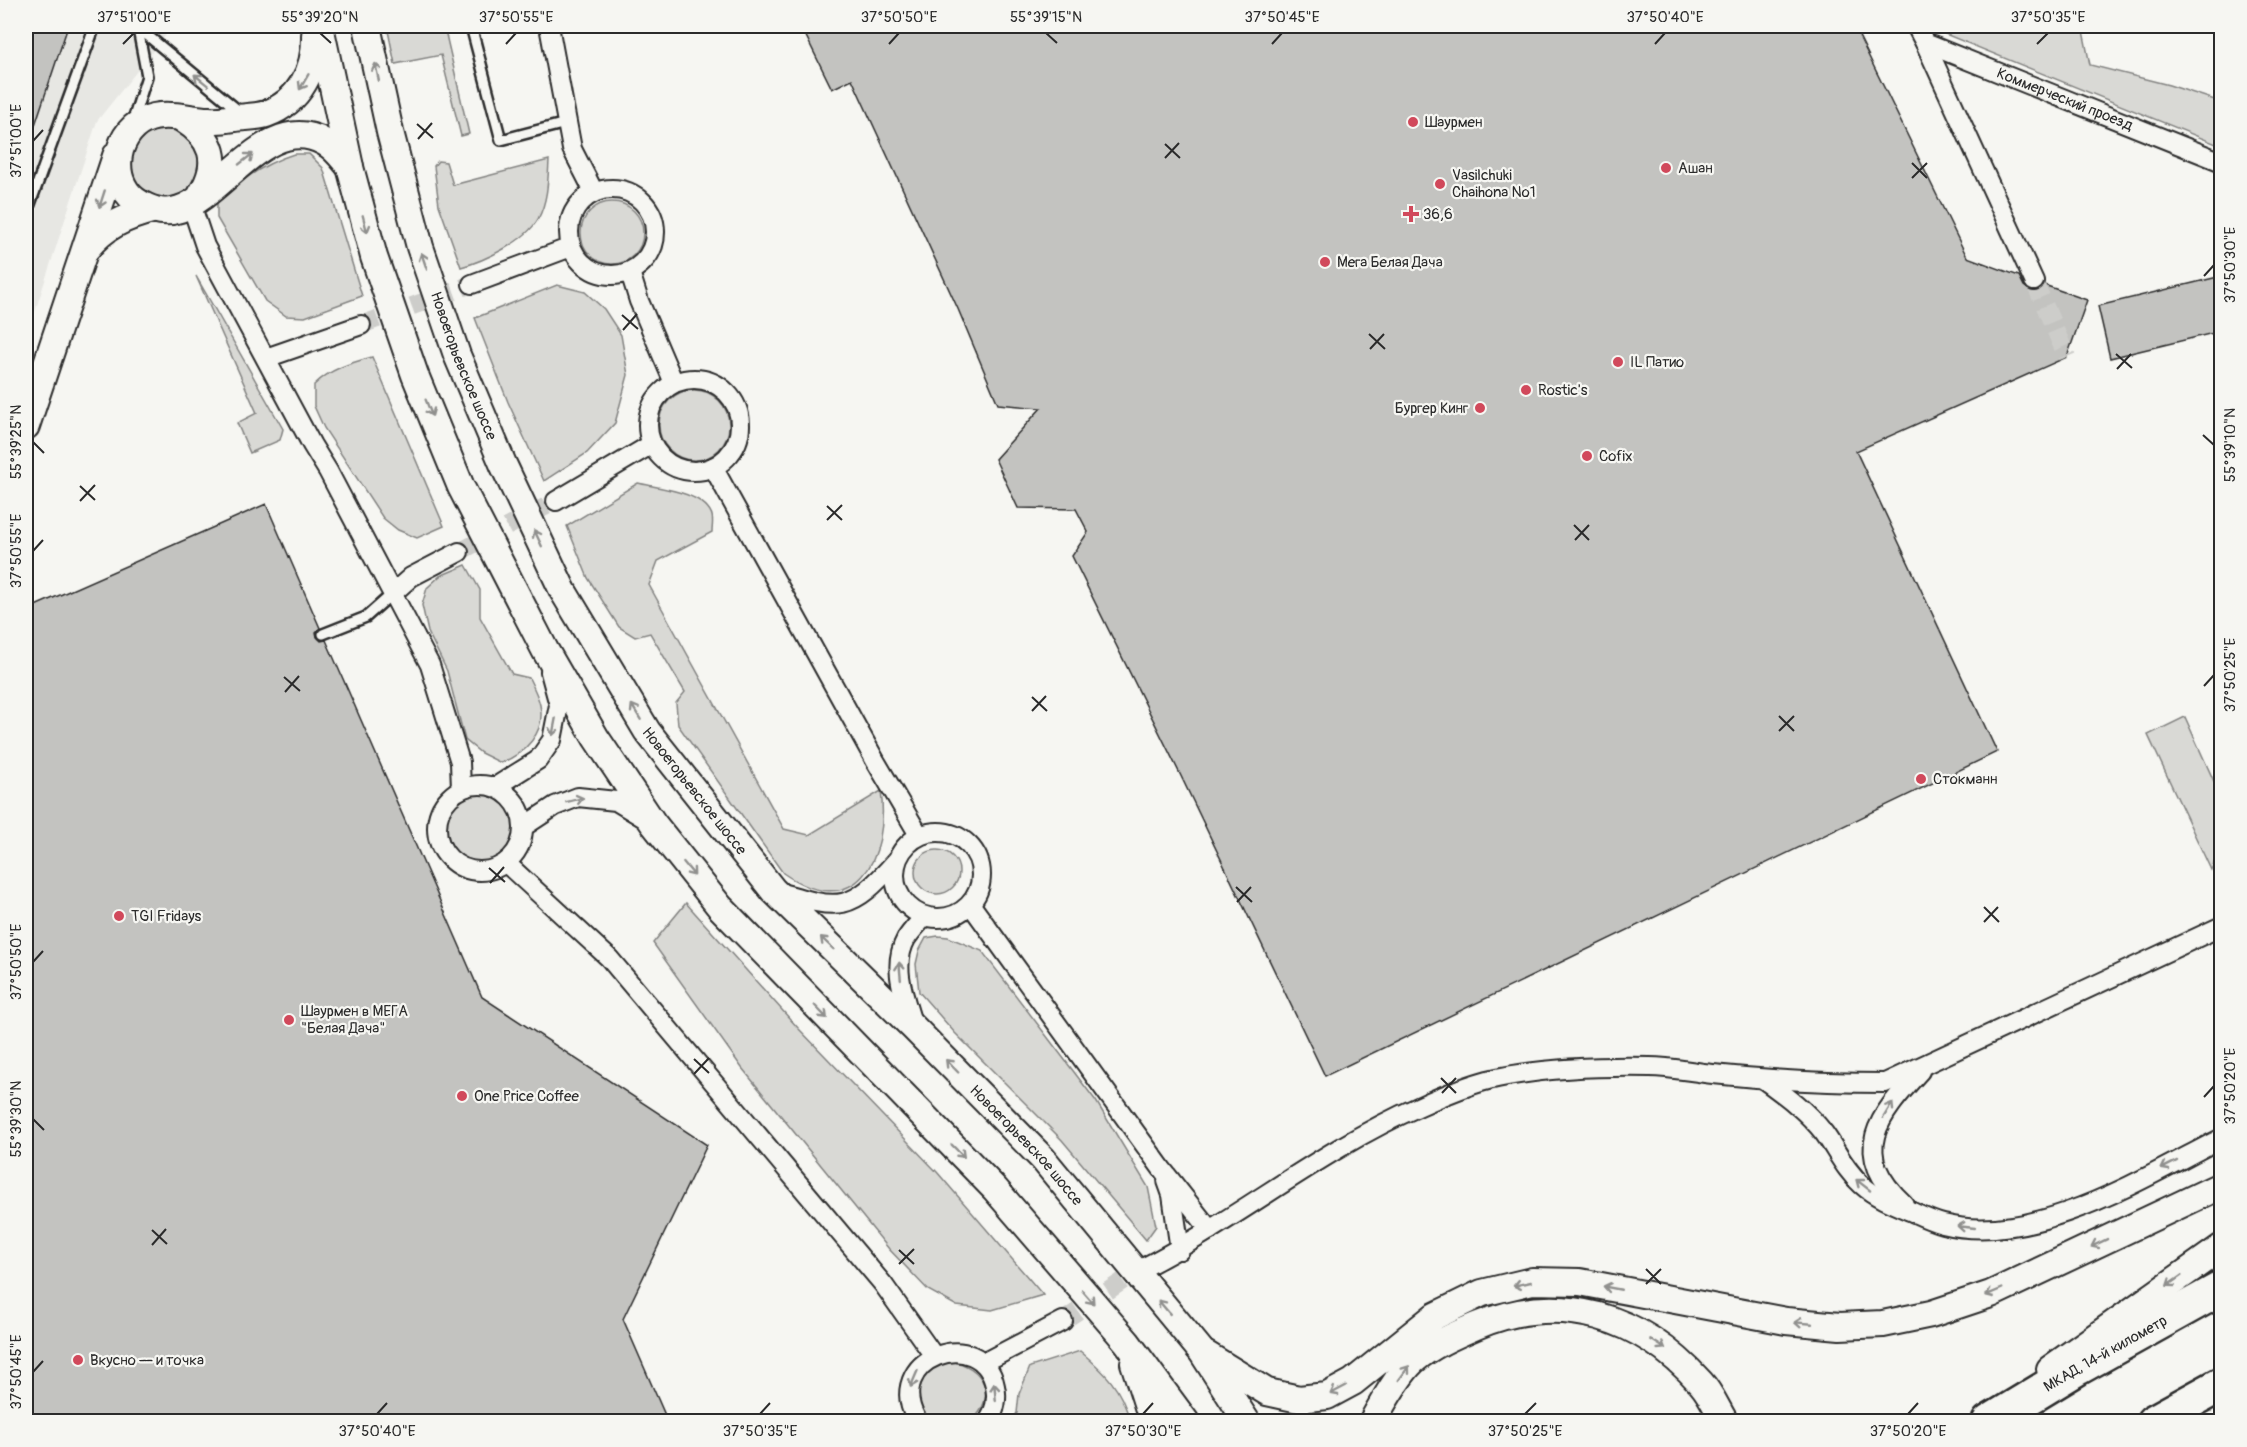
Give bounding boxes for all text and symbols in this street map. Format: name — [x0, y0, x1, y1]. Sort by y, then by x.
text: 37°51'00"E — [97, 8, 171, 27]
text: 55°39'20"N — [282, 8, 358, 27]
text: 37°50'55"E — [479, 8, 553, 27]
text: 37°50'50"E — [861, 8, 937, 27]
text: 55°39'15"N — [1010, 8, 1082, 27]
text: 37°50'45"E — [1245, 8, 1320, 27]
text: 37°50'40"E — [1626, 8, 1704, 27]
text: 37°50'35"E — [2011, 8, 2085, 27]
one-way arrow — [371, 63, 382, 82]
street label: Коммерческий проезд — [1994, 63, 2136, 135]
one-way arrow — [194, 73, 209, 87]
one-way arrow — [298, 73, 310, 90]
text: 37°51'00"E — [7, 104, 26, 178]
place label: Шаурмен — [1425, 113, 1483, 132]
marker: Шаурмен — [1406, 115, 1420, 129]
one-way arrow — [238, 153, 254, 166]
place label: Ашан — [1678, 159, 1713, 178]
marker: Ашан — [1659, 161, 1673, 175]
place label: Vasilchuki Chaihona №1 — [1452, 166, 1536, 202]
marker: Vasilchuki Chaihona №1 — [1433, 177, 1447, 191]
one-way arrow — [95, 189, 106, 208]
place label: 36,6 — [1423, 205, 1453, 224]
marker: 36,6 — [1404, 207, 1418, 221]
one-way arrow — [360, 214, 371, 233]
text: 37°50'30"E — [2221, 226, 2240, 303]
one-way arrow — [418, 252, 429, 271]
place label: Мега Белая Дача — [1337, 253, 1443, 272]
marker: Мега Белая Дача — [1318, 255, 1332, 269]
street label: Новоегорьевское шоссе — [426, 289, 502, 443]
place label: IL Патио — [1630, 353, 1684, 372]
marker: IL Патио — [1611, 355, 1625, 369]
place label: Rostic's — [1538, 381, 1588, 400]
marker: Rostic's — [1519, 383, 1533, 397]
one-way arrow — [424, 398, 435, 417]
place label: Бургер Кинг — [1395, 399, 1468, 418]
marker: Бургер Кинг — [1473, 401, 1487, 415]
text: 55°39'25"N — [7, 405, 26, 479]
text: 55°39'10"N — [2221, 408, 2240, 482]
place label: Cofix — [1599, 447, 1633, 466]
marker: Cofix — [1580, 449, 1594, 463]
text: 37°50'55"E — [7, 514, 26, 588]
one-way arrow — [532, 530, 544, 548]
text: 37°50'25"E — [2221, 637, 2240, 712]
one-way arrow — [630, 704, 642, 721]
one-way arrow — [548, 717, 559, 737]
street label: Новоегорьевское шоссе — [638, 723, 751, 859]
place label: Стокманн — [1933, 770, 1997, 789]
marker: Стокманн — [1914, 772, 1928, 786]
one-way arrow — [565, 793, 584, 804]
one-way arrow — [683, 861, 696, 877]
place label: TGI Fridays — [131, 907, 202, 926]
marker: TGI Fridays — [112, 909, 126, 923]
text: 37°50'50"E — [7, 924, 26, 1000]
one-way arrow — [819, 935, 834, 950]
one-way arrow — [894, 962, 905, 981]
place label: Шаурмен в МЕГА "Белая Дача" — [301, 1002, 408, 1038]
one-way arrow — [814, 1005, 828, 1020]
marker: Шаурмен в МЕГА "Белая Дача" — [282, 1013, 296, 1027]
text: 37°50'20"E — [2221, 1047, 2240, 1124]
one-way arrow — [944, 1059, 959, 1074]
text: 55°39'30"N — [7, 1081, 26, 1157]
street label: Новоегорьевское шоссе — [966, 1081, 1087, 1210]
place label: One Price Coffee — [474, 1087, 579, 1106]
marker: One Price Coffee — [455, 1089, 469, 1103]
one-way arrow — [1882, 1102, 1894, 1119]
one-way arrow — [950, 1144, 965, 1159]
one-way arrow — [2161, 1159, 2179, 1171]
one-way arrow — [1855, 1179, 1871, 1192]
one-way arrow — [1957, 1221, 1976, 1232]
one-way arrow — [2090, 1237, 2108, 1249]
one-way arrow — [2166, 1275, 2182, 1287]
one-way arrow — [1513, 1278, 1532, 1290]
one-way arrow — [1602, 1282, 1622, 1293]
one-way arrow — [1985, 1287, 2003, 1298]
one-way arrow — [1081, 1289, 1095, 1304]
one-way arrow — [1158, 1299, 1171, 1315]
street label: МКАД, 14-й километр — [2040, 1311, 2170, 1396]
one-way arrow — [1794, 1317, 1814, 1328]
text: 37°50'45"E — [7, 1334, 26, 1409]
one-way arrow — [1649, 1339, 1666, 1351]
place label: Вкусно — и точка — [90, 1351, 204, 1370]
marker: Вкусно — и точка — [71, 1353, 85, 1367]
one-way arrow — [1398, 1365, 1411, 1381]
one-way arrow — [908, 1370, 919, 1388]
one-way arrow — [989, 1382, 1000, 1402]
one-way arrow — [1329, 1385, 1347, 1396]
text: 37°50'40"E — [338, 1422, 416, 1441]
text: 37°50'35"E — [723, 1422, 797, 1441]
text: 37°50'30"E — [1105, 1422, 1182, 1441]
text: 37°50'25"E — [1488, 1422, 1563, 1441]
text: 37°50'20"E — [1870, 1422, 1947, 1441]

